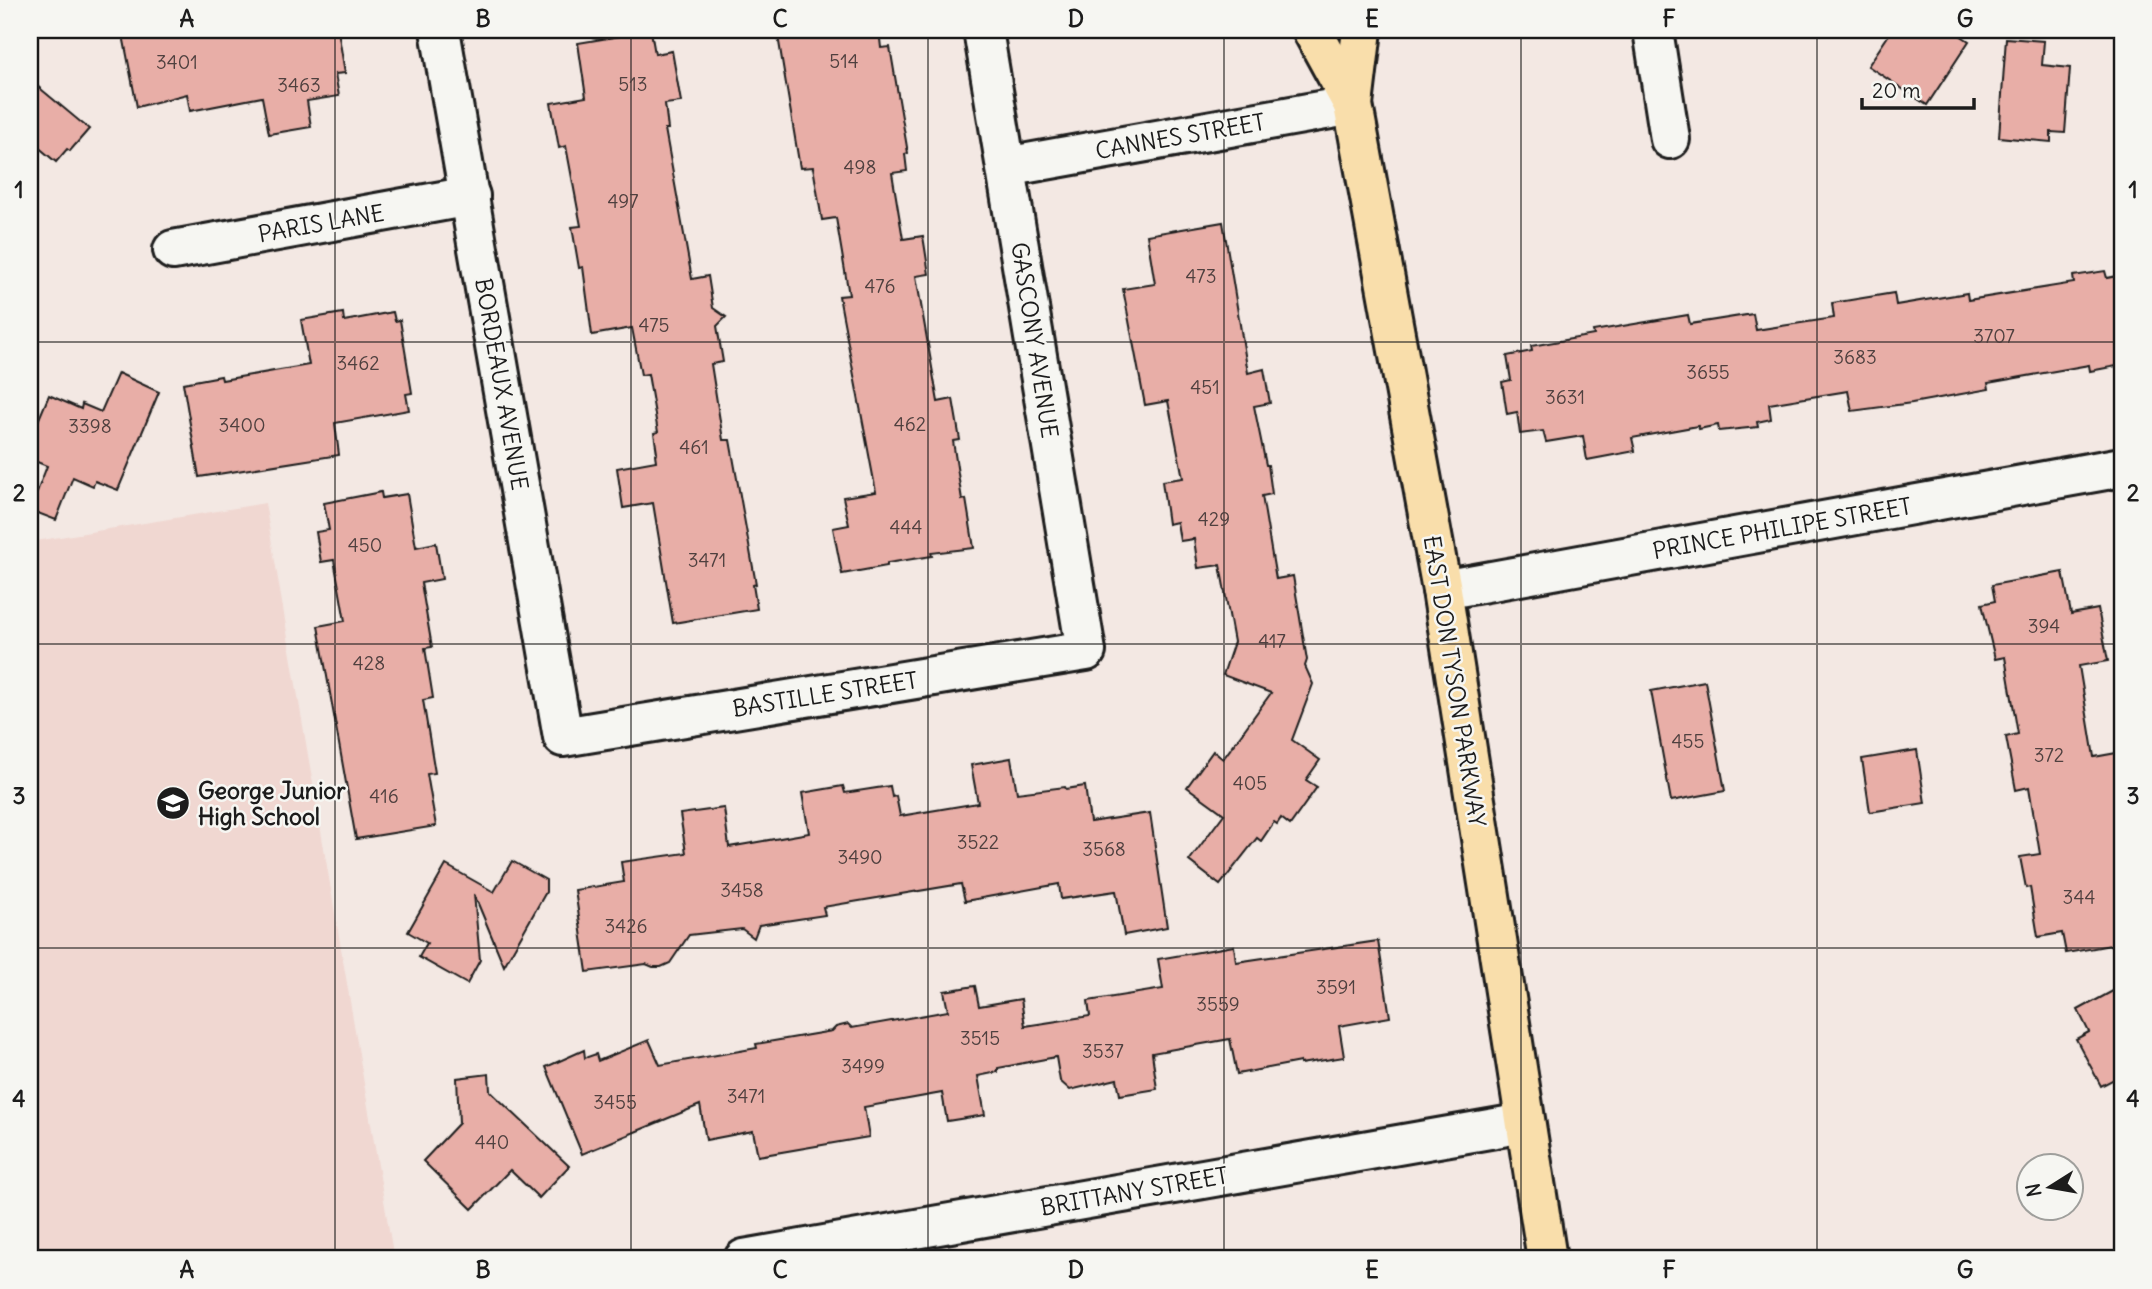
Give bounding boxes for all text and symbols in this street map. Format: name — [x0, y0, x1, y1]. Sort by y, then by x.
text: A — [180, 4, 195, 33]
text: B — [475, 4, 491, 33]
text: C — [772, 4, 788, 33]
text: D — [1068, 4, 1084, 33]
text: E — [1365, 4, 1379, 33]
text: F — [1662, 4, 1676, 33]
text: G — [1957, 4, 1973, 33]
house number: 514 — [829, 49, 859, 73]
house number: 3401 — [156, 50, 198, 74]
scale bar — [1862, 66, 1974, 110]
house number: 513 — [618, 72, 648, 96]
house number: 3463 — [277, 73, 321, 97]
text: 20 m — [1872, 77, 1921, 104]
street label: CANNES STREET — [1093, 107, 1267, 165]
house number: 498 — [844, 155, 876, 179]
text: 1 — [14, 175, 24, 204]
text: 1 — [2128, 175, 2138, 204]
house number: 497 — [607, 189, 639, 213]
street label: PARIS LANE — [256, 198, 386, 248]
street label: GASCONY AVENUE — [1005, 240, 1065, 440]
house number: 473 — [1186, 264, 1216, 288]
house number: 476 — [865, 274, 895, 298]
street label: BORDEAUX AVENUE — [469, 276, 535, 492]
house number: 475 — [638, 313, 670, 337]
house number: 3707 — [1973, 324, 2015, 348]
house number: 3683 — [1833, 345, 1877, 369]
house number: 3462 — [336, 351, 380, 375]
house number: 3655 — [1686, 360, 1730, 384]
house number: 451 — [1190, 375, 1220, 399]
house number: 3631 — [1545, 385, 1585, 409]
house number: 462 — [894, 412, 926, 436]
house number: 3400 — [219, 413, 265, 437]
house number: 3398 — [68, 414, 112, 438]
house number: 461 — [679, 435, 709, 459]
text: 2 — [13, 478, 26, 507]
text: 2 — [2127, 478, 2140, 507]
street label: PRINCE PHILIPE STREET — [1650, 491, 1914, 565]
house number: 429 — [1198, 507, 1230, 531]
house number: 444 — [890, 515, 922, 539]
house number: 450 — [348, 533, 382, 557]
street label: EAST DON TYSON PARKWAY — [1418, 533, 1492, 829]
house number: 3471 — [688, 548, 726, 572]
house number: 394 — [2028, 614, 2060, 638]
house number: 417 — [1258, 629, 1286, 653]
house number: 428 — [353, 651, 385, 675]
street label: BASTILLE STREET — [730, 665, 920, 723]
house number: 455 — [1672, 729, 1704, 753]
house number: 372 — [2034, 743, 2064, 767]
house number: 405 — [1233, 771, 1267, 795]
place label: George Junior High School — [198, 776, 346, 831]
text: 3 — [12, 781, 26, 810]
text: 3 — [2126, 781, 2140, 810]
school or university icon: George Junior High School — [154, 784, 192, 822]
house number: 416 — [369, 784, 399, 808]
house number: 3522 — [957, 830, 999, 854]
house number: 3568 — [1082, 837, 1126, 861]
house number: 3490 — [837, 845, 883, 869]
house number: 3458 — [720, 878, 764, 902]
house number: 344 — [2063, 885, 2095, 909]
house number: 3426 — [604, 914, 648, 938]
house number: 3591 — [1316, 975, 1356, 999]
house number: 3559 — [1196, 992, 1240, 1016]
house number: 3515 — [960, 1026, 1000, 1050]
house number: 3537 — [1082, 1039, 1124, 1063]
house number: 3499 — [841, 1054, 885, 1078]
text: 4 — [12, 1084, 26, 1113]
house number: 3471 — [727, 1084, 765, 1108]
text: 4 — [2126, 1084, 2140, 1113]
house number: 3455 — [593, 1090, 637, 1114]
house number: 440 — [475, 1130, 509, 1154]
north arrow — [2016, 1152, 2086, 1222]
street label: BRITTANY STREET — [1038, 1160, 1230, 1222]
text: N — [2020, 1182, 2046, 1199]
text: A — [180, 1255, 195, 1284]
text: B — [475, 1255, 491, 1284]
text: C — [772, 1255, 788, 1284]
text: D — [1068, 1255, 1084, 1284]
text: E — [1365, 1255, 1379, 1284]
text: F — [1662, 1255, 1676, 1284]
text: G — [1957, 1255, 1973, 1284]

